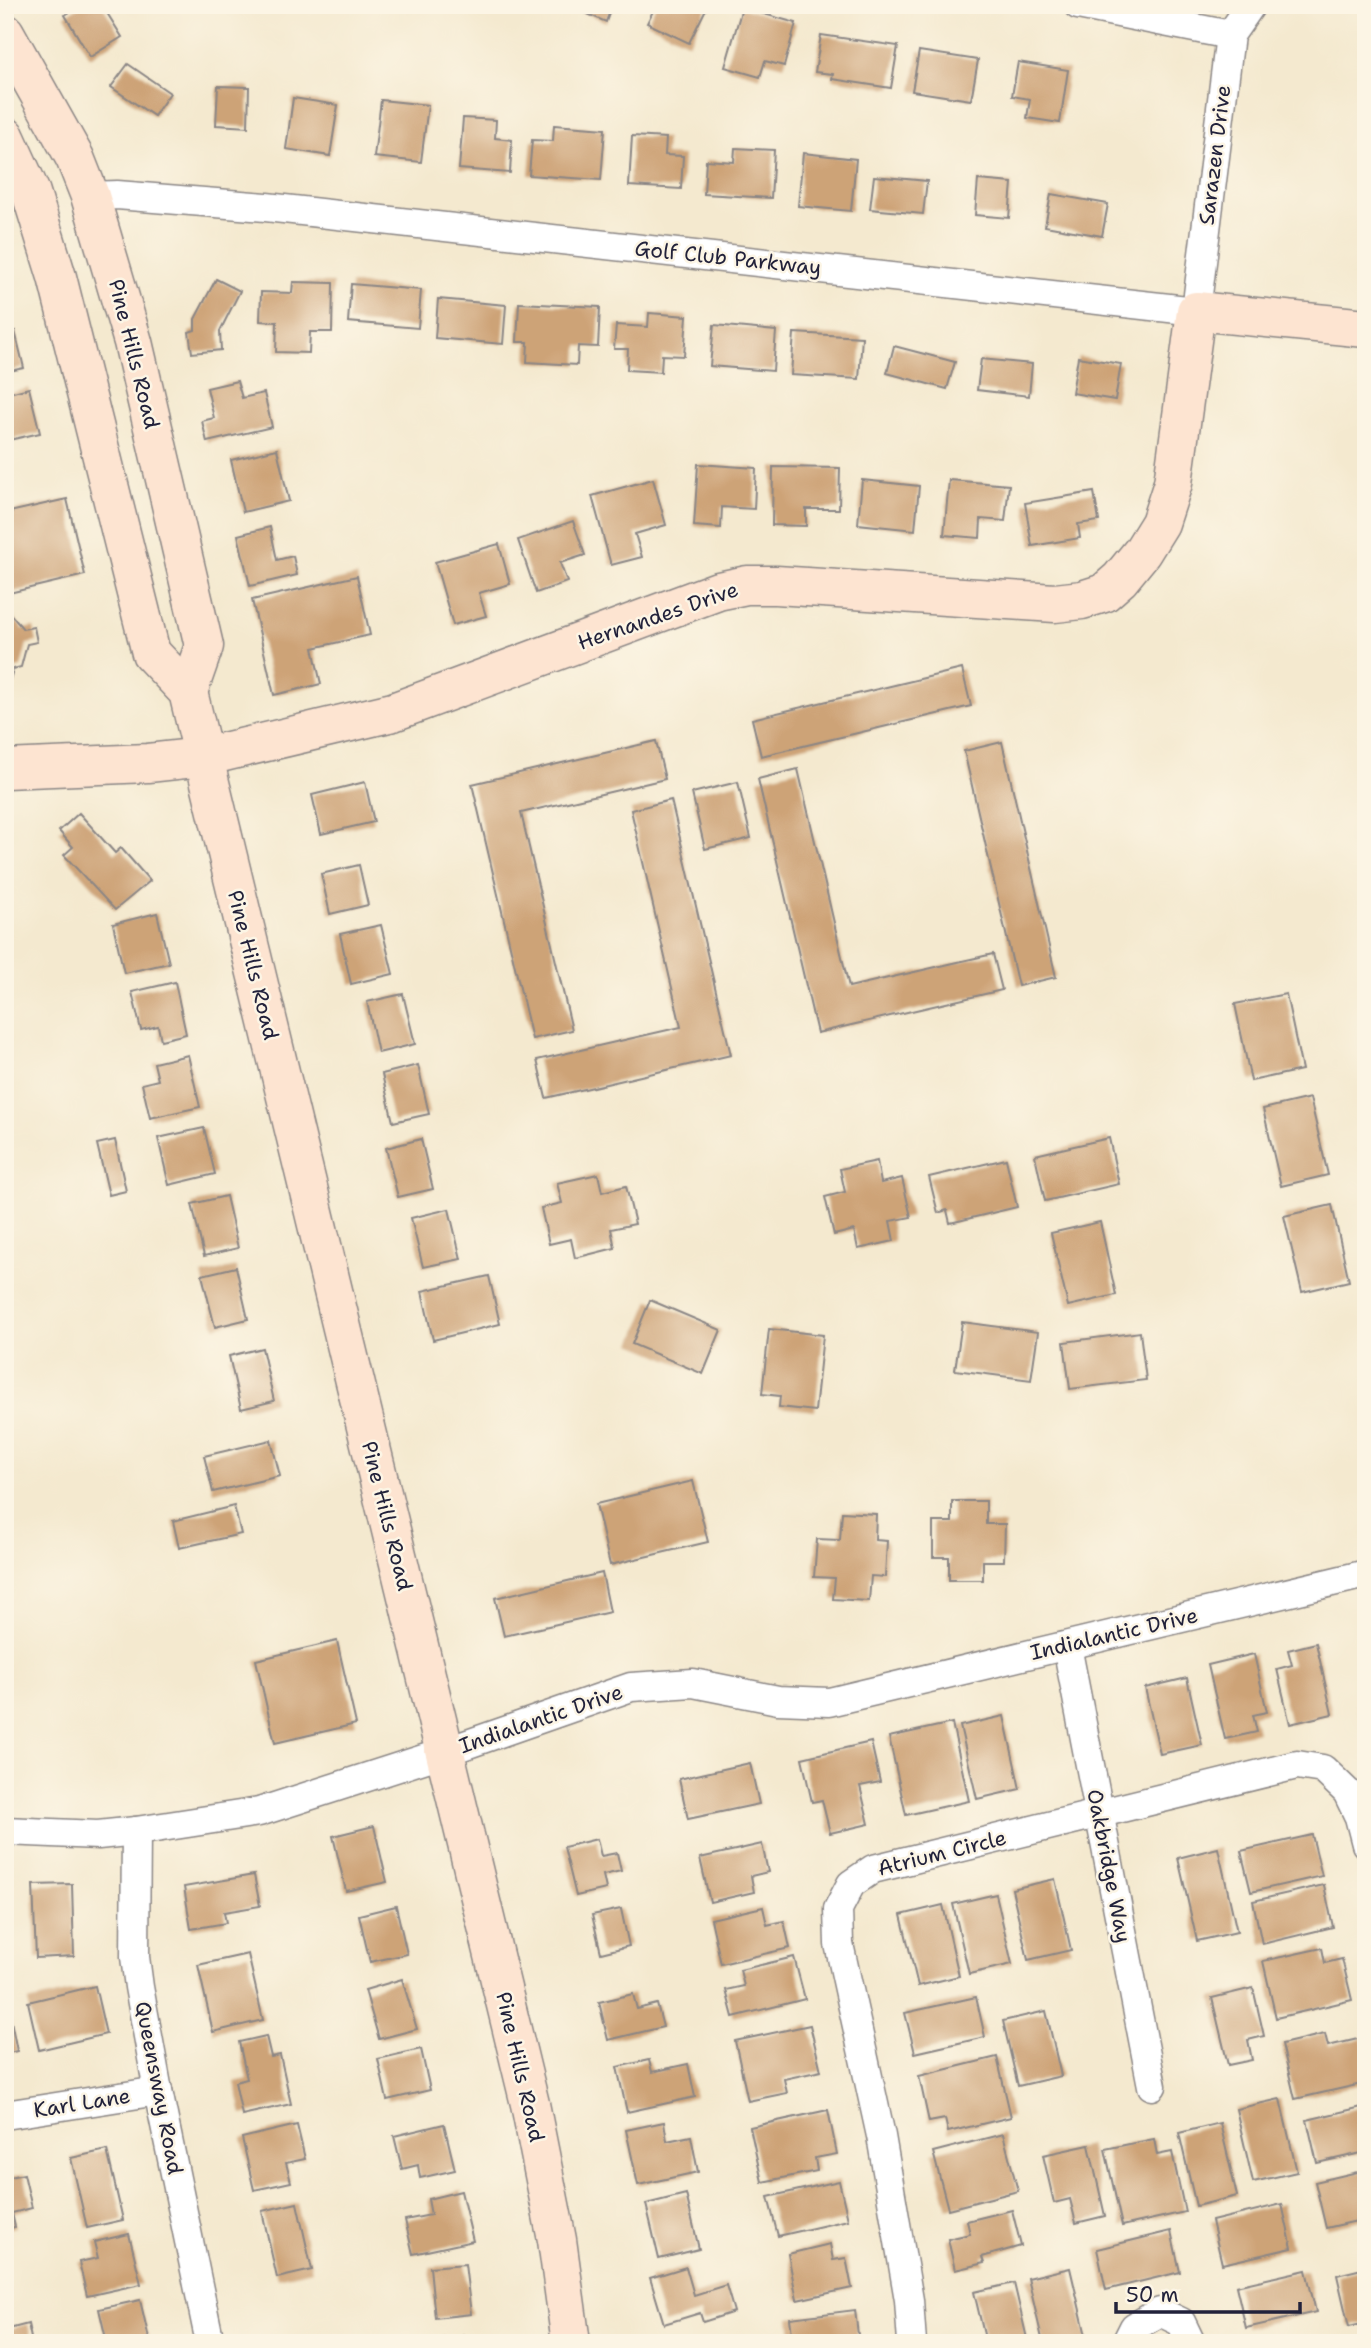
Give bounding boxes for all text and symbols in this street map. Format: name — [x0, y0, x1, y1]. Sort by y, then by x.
street label: Sarazen Drive — [1193, 83, 1237, 227]
street label: Golf Club Parkway — [633, 234, 823, 282]
street label: Pine Hills Road — [102, 276, 166, 432]
street label: Hernandes Drive — [574, 575, 742, 657]
street label: Pine Hills Road — [221, 887, 285, 1043]
street label: Pine Hills Road — [355, 1438, 419, 1594]
street label: Indialantic Drive — [1027, 1601, 1201, 1667]
street label: Indialantic Drive — [455, 1678, 627, 1760]
street label: Oakbridge Way — [1080, 1787, 1138, 1945]
street label: Atrium Circle — [875, 1823, 1009, 1883]
street label: Pine Hills Road — [489, 1989, 551, 2145]
street label: Queensway Road — [128, 1999, 190, 2177]
street label: Karl Lane — [32, 2082, 132, 2124]
scale bar — [1116, 2271, 1299, 2315]
text: 50 m — [1126, 2281, 1179, 2309]

